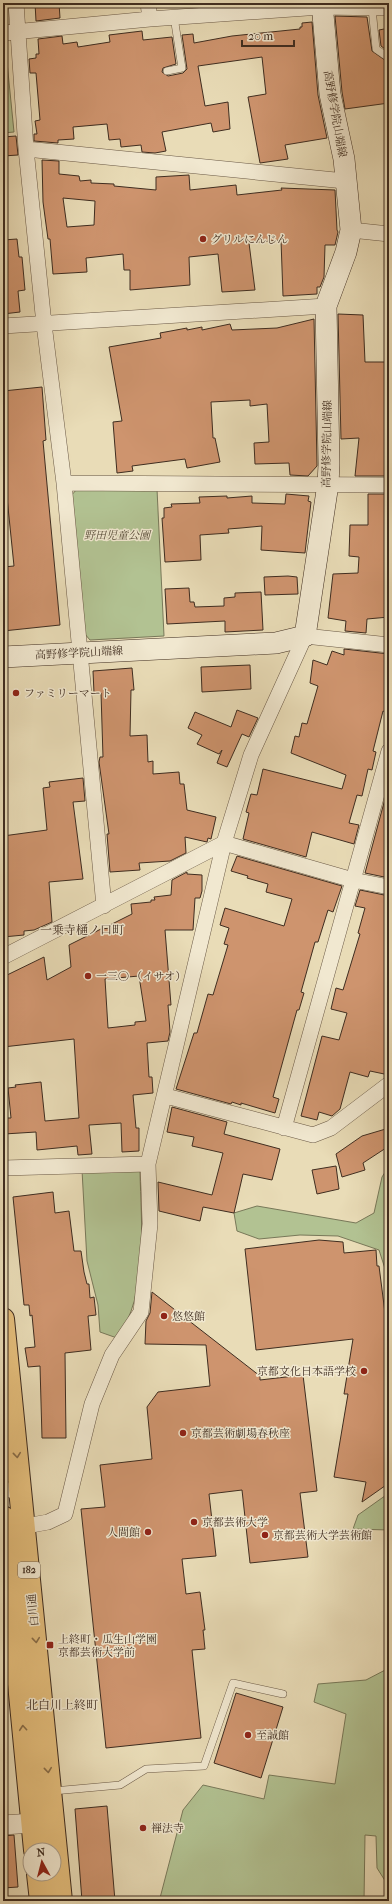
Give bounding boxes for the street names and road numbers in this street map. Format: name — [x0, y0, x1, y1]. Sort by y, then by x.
street label: 高野修学院山端線 — [321, 70, 349, 158]
street label: 高野修学院山端線 — [320, 400, 334, 488]
street label: 高野修学院山端線 — [35, 644, 123, 662]
road number: 182 — [18, 1562, 40, 1578]
street label: 白川通 — [25, 1593, 41, 1627]

